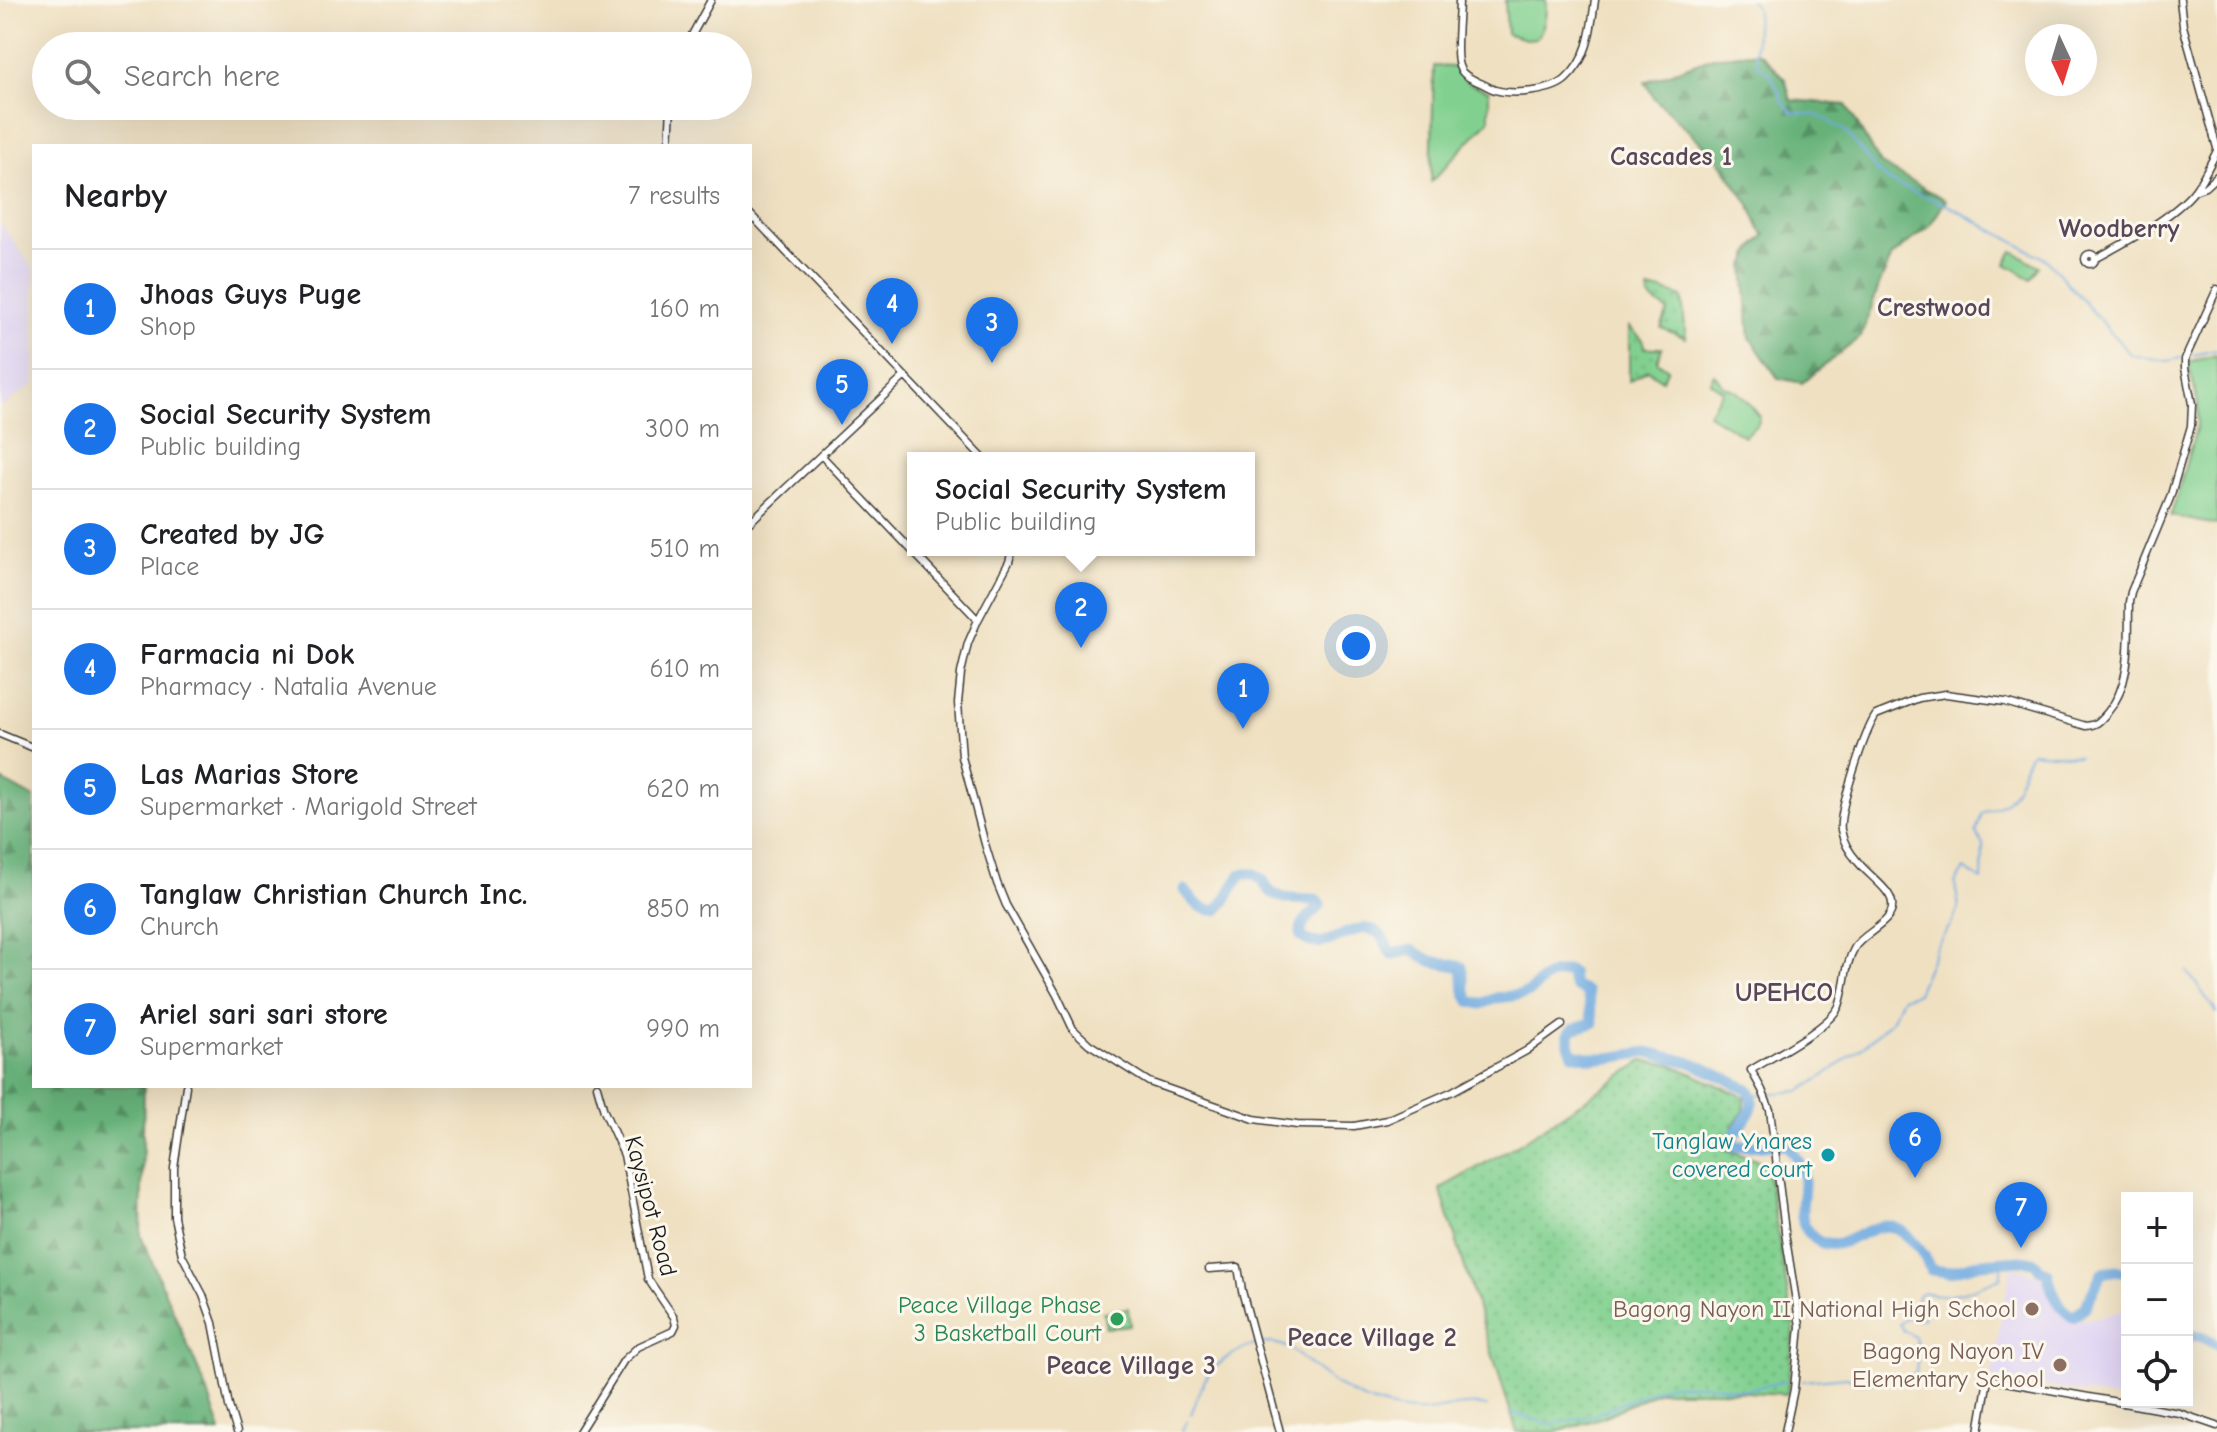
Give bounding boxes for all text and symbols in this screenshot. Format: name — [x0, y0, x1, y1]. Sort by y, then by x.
north arrow — [2025, 24, 2097, 96]
search box — [32, 32, 752, 120]
icon: search — [60, 54, 104, 98]
text: Search here — [124, 59, 280, 94]
district label: Cascades 1 — [1610, 142, 1732, 172]
text: Nearby — [64, 176, 167, 216]
text: 7 results — [628, 181, 720, 211]
district label: Woodberry — [2059, 214, 2179, 244]
text: Jhoas Guys Puge — [140, 277, 361, 312]
pin: 4 — [866, 278, 918, 344]
district label: Crestwood — [1877, 293, 1991, 323]
text: 1 — [85, 294, 95, 324]
text: 160 m — [650, 294, 720, 324]
pin: 3 — [966, 297, 1018, 363]
text: Shop — [140, 312, 196, 342]
pin: 5 — [816, 359, 868, 425]
text: Social Security System — [140, 397, 431, 432]
text: 2 — [84, 414, 96, 444]
text: 300 m — [645, 414, 720, 444]
text: Public building — [140, 432, 301, 462]
popup — [907, 452, 1255, 556]
text: Social Security System — [935, 472, 1227, 507]
text: Public building — [935, 507, 1097, 537]
text: Created by JG — [140, 517, 325, 552]
text: 3 — [84, 534, 96, 564]
text: 510 m — [650, 534, 720, 564]
text: Place — [140, 552, 199, 582]
pin: 2 — [1055, 582, 1107, 648]
your location — [1336, 626, 1376, 666]
text: Farmacia ni Dok — [140, 637, 354, 672]
text: 4 — [84, 654, 96, 684]
text: 610 m — [650, 654, 720, 684]
pin: 1 — [1217, 663, 1269, 729]
text: Pharmacy · Natalia Avenue — [140, 672, 437, 702]
text: Las Marias Store — [140, 757, 358, 792]
text: 5 — [83, 774, 97, 804]
text: 620 m — [646, 774, 720, 804]
text: Supermarket · Marigold Street — [140, 792, 477, 822]
text: Tanglaw Christian Church Inc. — [140, 877, 527, 912]
text: 6 — [83, 894, 97, 924]
text: 850 m — [646, 894, 720, 924]
text: Church — [140, 912, 219, 942]
district label: UPEHCO — [1735, 978, 1833, 1008]
text: Ariel sari sari store — [140, 997, 388, 1032]
text: 7 — [84, 1014, 96, 1044]
text: 990 m — [646, 1014, 720, 1044]
text: Supermarket — [140, 1032, 283, 1062]
pin: 6 — [1889, 1112, 1941, 1178]
place label: Tanglaw Ynares covered court — [1652, 1127, 1813, 1183]
street label: Kaysipot Road — [619, 1133, 683, 1279]
marker: Tanglaw Ynares covered court — [1819, 1146, 1837, 1164]
pin: 7 — [1995, 1182, 2047, 1248]
map controls — [2121, 1192, 2193, 1408]
button: + — [2121, 1192, 2193, 1264]
button: − — [2121, 1264, 2193, 1336]
place label: Peace Village Phase 3 Basketball Court — [898, 1291, 1102, 1347]
place label: Bagong Nayon II National High School — [1613, 1295, 2016, 1323]
marker: Bagong Nayon II National High School — [2023, 1300, 2041, 1318]
marker: Peace Village Phase 3 Basketball Court — [1108, 1310, 1126, 1328]
district label: Peace Village 2 — [1287, 1323, 1457, 1353]
button: locate — [2121, 1336, 2193, 1408]
place label: Bagong Nayon IV Elementary School — [1852, 1337, 2044, 1393]
district label: Peace Village 3 — [1046, 1351, 1216, 1381]
marker: Bagong Nayon IV Elementary School — [2051, 1356, 2069, 1374]

